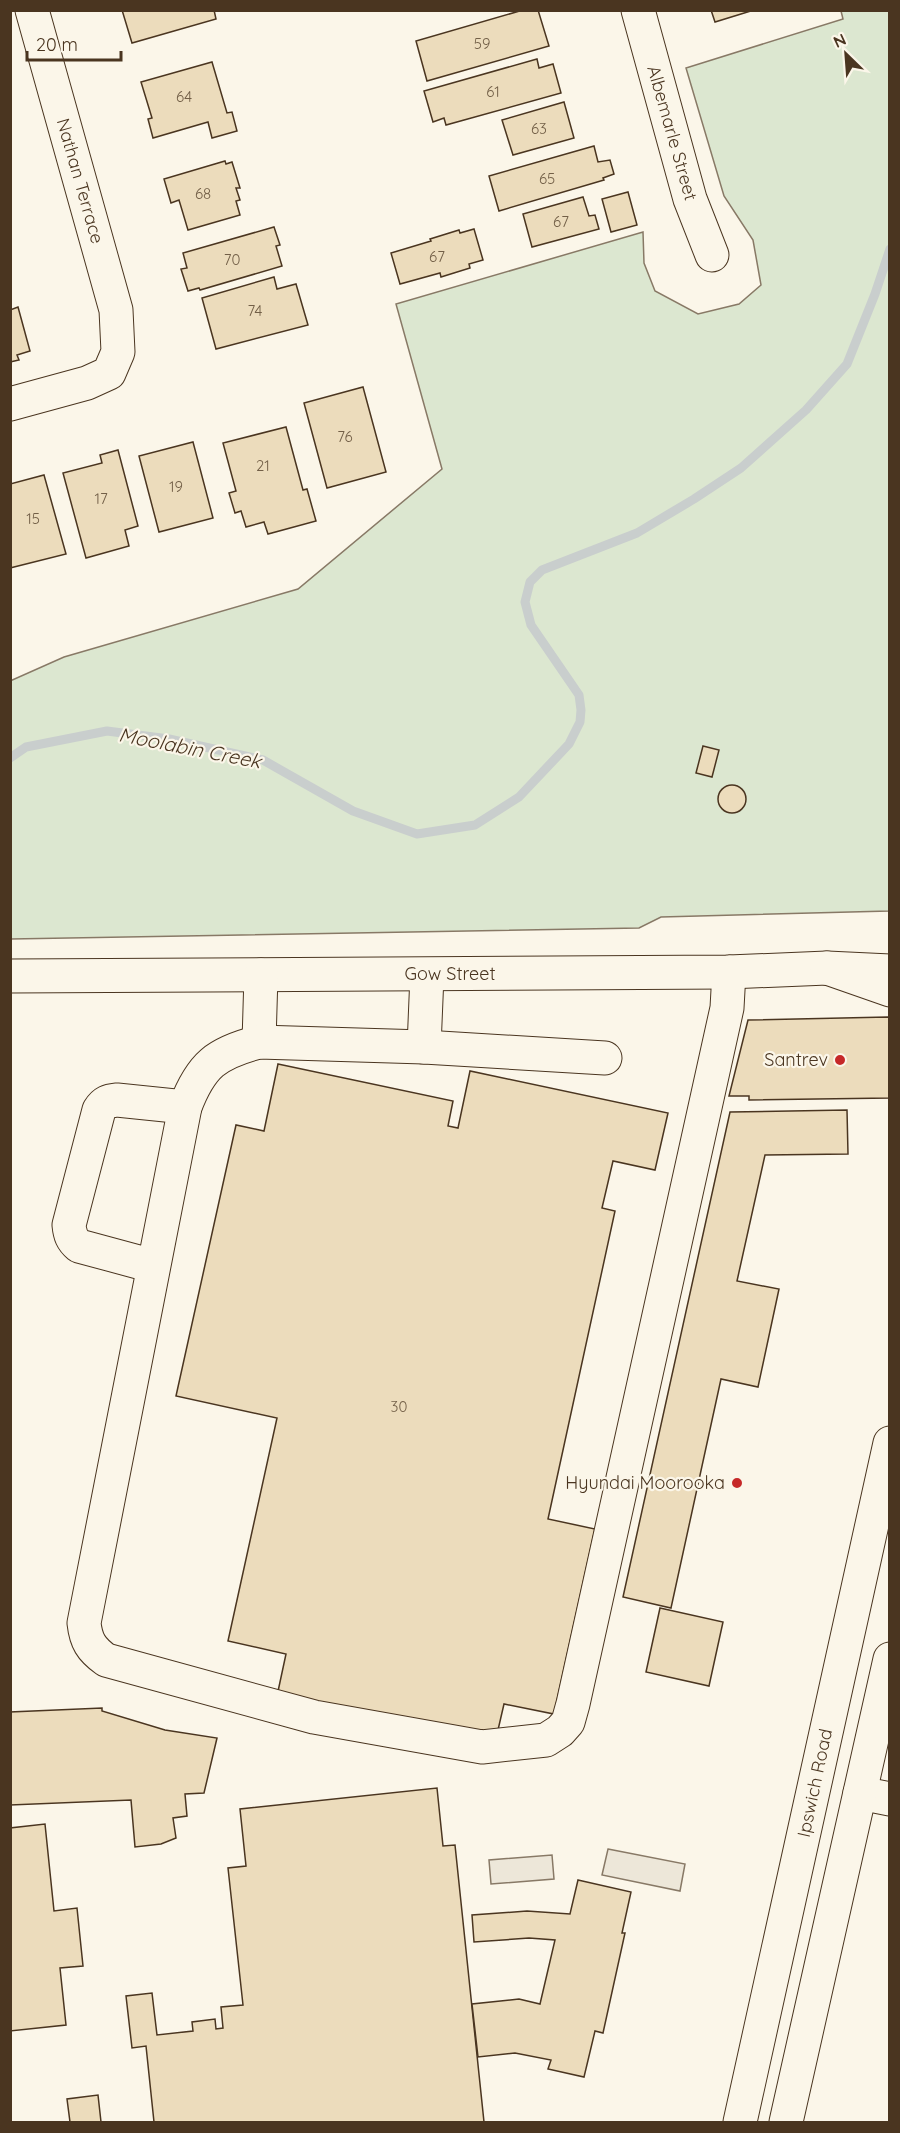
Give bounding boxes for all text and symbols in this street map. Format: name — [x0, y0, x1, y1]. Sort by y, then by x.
scale bar — [27, 24, 122, 62]
north arrow — [816, 24, 876, 84]
text: N — [830, 29, 849, 52]
text: 20 m — [36, 33, 78, 56]
house number: 59 — [474, 34, 490, 53]
street label: Albemarle Street — [642, 63, 703, 203]
house number: 61 — [486, 82, 500, 101]
house number: 64 — [176, 87, 192, 106]
street label: Nathan Terrace — [52, 115, 109, 246]
house number: 63 — [531, 119, 547, 138]
house number: 65 — [539, 169, 555, 188]
house number: 68 — [195, 184, 211, 203]
house number: 67 — [553, 212, 569, 231]
house number: 67 — [429, 247, 445, 266]
house number: 70 — [224, 250, 240, 269]
house number: 74 — [247, 301, 263, 320]
house number: 76 — [337, 427, 353, 446]
house number: 21 — [256, 456, 270, 475]
house number: 19 — [169, 477, 183, 496]
house number: 17 — [94, 489, 108, 508]
house number: 15 — [26, 509, 40, 528]
water label: Moolabin Creek — [117, 721, 266, 774]
street label: Gow Street — [404, 962, 496, 985]
place label: Santrev — [764, 1048, 828, 1071]
marker: Santrev — [833, 1053, 847, 1067]
house number: 30 — [391, 1397, 407, 1416]
place label: Hyundai Moorooka — [565, 1471, 725, 1494]
marker: Hyundai Moorooka — [730, 1476, 744, 1490]
street label: Ipswich Road — [792, 1727, 837, 1839]

